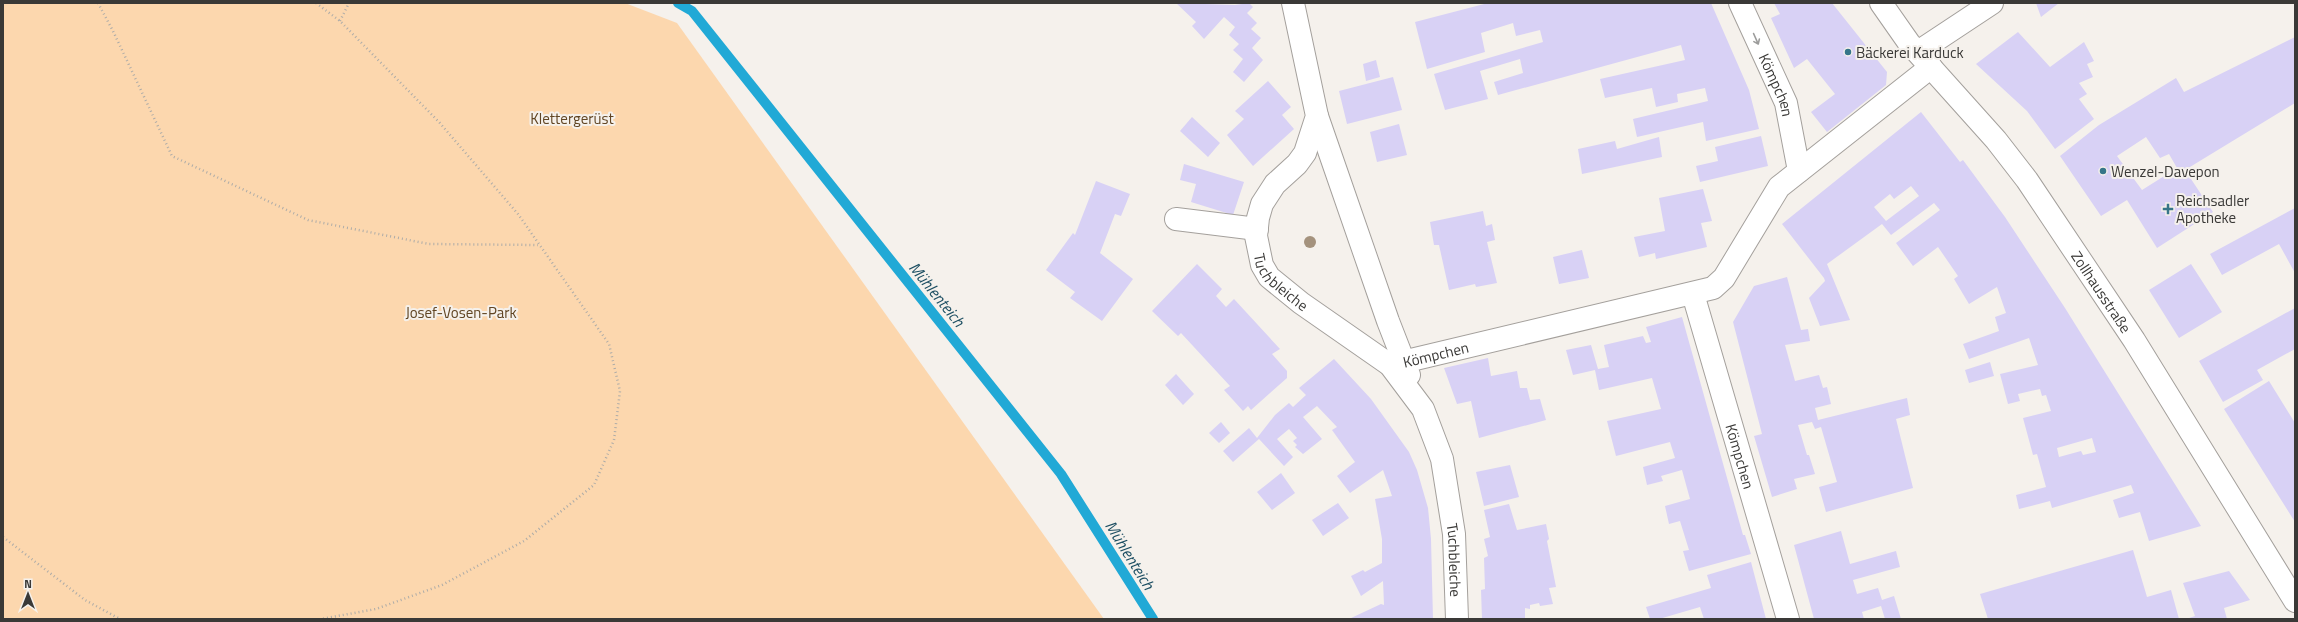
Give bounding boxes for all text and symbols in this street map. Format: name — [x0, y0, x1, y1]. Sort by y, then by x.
one-way arrow — [1753, 32, 1760, 44]
place label: Bäckerei Karduck — [1856, 41, 1964, 64]
marker: Bäckerei Karduck — [1843, 47, 1853, 57]
street label: Kömpchen — [1753, 50, 1800, 118]
park label: Klettergerüst — [530, 107, 614, 130]
place label: Wenzel-Davepon — [2111, 160, 2220, 183]
marker: Wenzel-Davepon — [2098, 166, 2108, 176]
place label: Reichsadler Apotheke — [2176, 189, 2249, 229]
marker: Reichsadler Apotheke — [2163, 204, 2173, 214]
street label: Zollhausstraße — [2066, 246, 2137, 337]
street label: Tuchbleiche — [1248, 251, 1313, 316]
water label: Mühlenteich — [903, 256, 971, 332]
park label: Josef-Vosen-Park — [405, 301, 517, 324]
street label: Kömpchen — [1400, 335, 1471, 373]
street label: Kömpchen — [1720, 421, 1761, 492]
water label: Mühlenteich — [1099, 516, 1161, 595]
street label: Tuchbleiche — [1441, 522, 1468, 597]
north arrow — [8, 574, 48, 614]
text: N — [24, 576, 32, 592]

